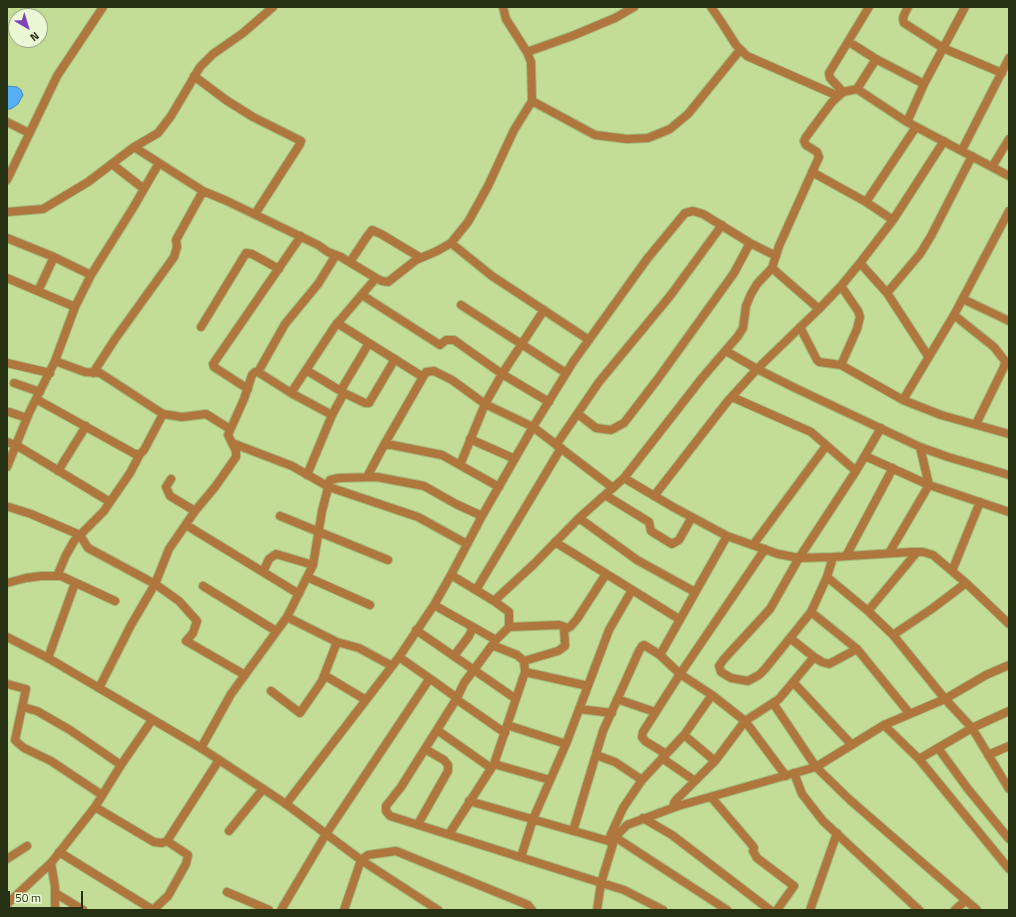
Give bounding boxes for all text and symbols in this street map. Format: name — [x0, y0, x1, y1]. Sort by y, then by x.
north arrow — [8, 8, 48, 48]
text: N — [27, 28, 43, 45]
scale bar — [10, 883, 85, 909]
text: 50 m — [15, 888, 41, 907]

